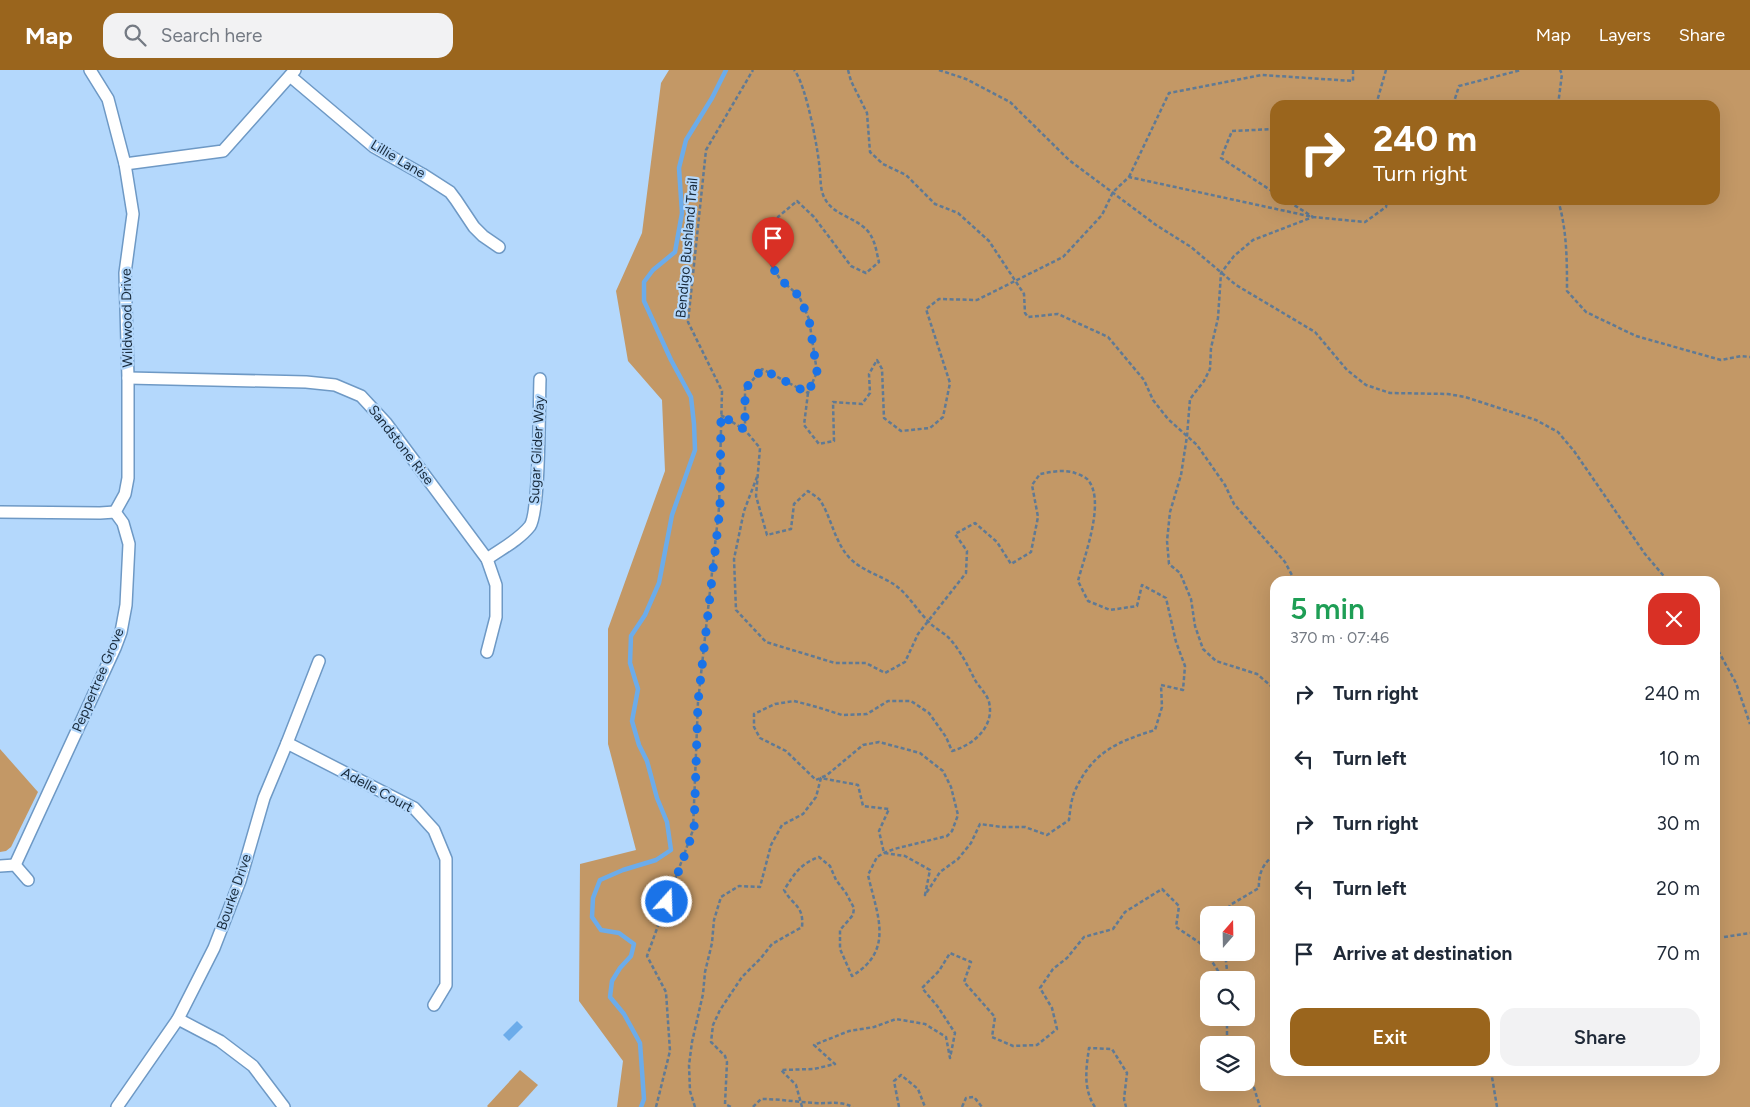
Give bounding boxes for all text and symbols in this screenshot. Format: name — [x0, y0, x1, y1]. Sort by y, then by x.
search box — [103, 13, 453, 58]
text: Map — [25, 21, 73, 50]
icon: search — [121, 21, 149, 49]
text: Search here — [161, 24, 262, 47]
text: Map — [1536, 24, 1571, 46]
text: Layers — [1599, 24, 1651, 46]
text: Share — [1679, 24, 1725, 46]
text: 240 m — [1373, 118, 1477, 160]
icon: right — [1290, 120, 1355, 185]
street label: Lillie Lane — [368, 136, 429, 182]
text: Turn right — [1373, 160, 1468, 187]
street label: Bendigo Bushland Trail — [672, 177, 702, 319]
pin — [752, 217, 794, 268]
icon: arrive — [759, 224, 787, 252]
street label: Wildwood Drive — [118, 268, 136, 368]
street label: Sugar Glider Way — [526, 395, 548, 504]
street label: Sandstone Rise — [365, 402, 438, 489]
text: 5 min — [1290, 590, 1365, 627]
button: close — [1648, 593, 1700, 645]
street label: Peppertree Grove — [68, 625, 128, 735]
text: 370 m · 07:46 — [1290, 628, 1389, 647]
icon: right — [1290, 680, 1318, 708]
text: Turn right — [1333, 682, 1419, 705]
text: 240 m — [1645, 682, 1700, 705]
icon: left — [1290, 745, 1318, 773]
text: Turn left — [1333, 747, 1407, 770]
text: 10 m — [1659, 747, 1700, 770]
street label: Adelle Court — [338, 764, 416, 816]
icon: right — [1290, 810, 1318, 838]
text: Turn right — [1333, 812, 1419, 835]
text: 30 m — [1657, 812, 1700, 835]
street label: Bourke Drive — [213, 851, 255, 932]
position arrow — [640, 875, 692, 927]
icon: left — [1290, 875, 1318, 903]
text: Turn left — [1333, 877, 1407, 900]
text: 20 m — [1656, 877, 1700, 900]
north arrow — [1200, 906, 1255, 961]
map controls — [1200, 906, 1255, 1091]
icon: arrive — [1290, 940, 1318, 968]
text: Arrive at destination — [1333, 942, 1512, 965]
text: 70 m — [1657, 942, 1700, 965]
button: search — [1200, 971, 1255, 1026]
button: Exit — [1290, 1008, 1490, 1066]
button: Share — [1500, 1008, 1700, 1066]
button: layers — [1200, 1036, 1255, 1091]

